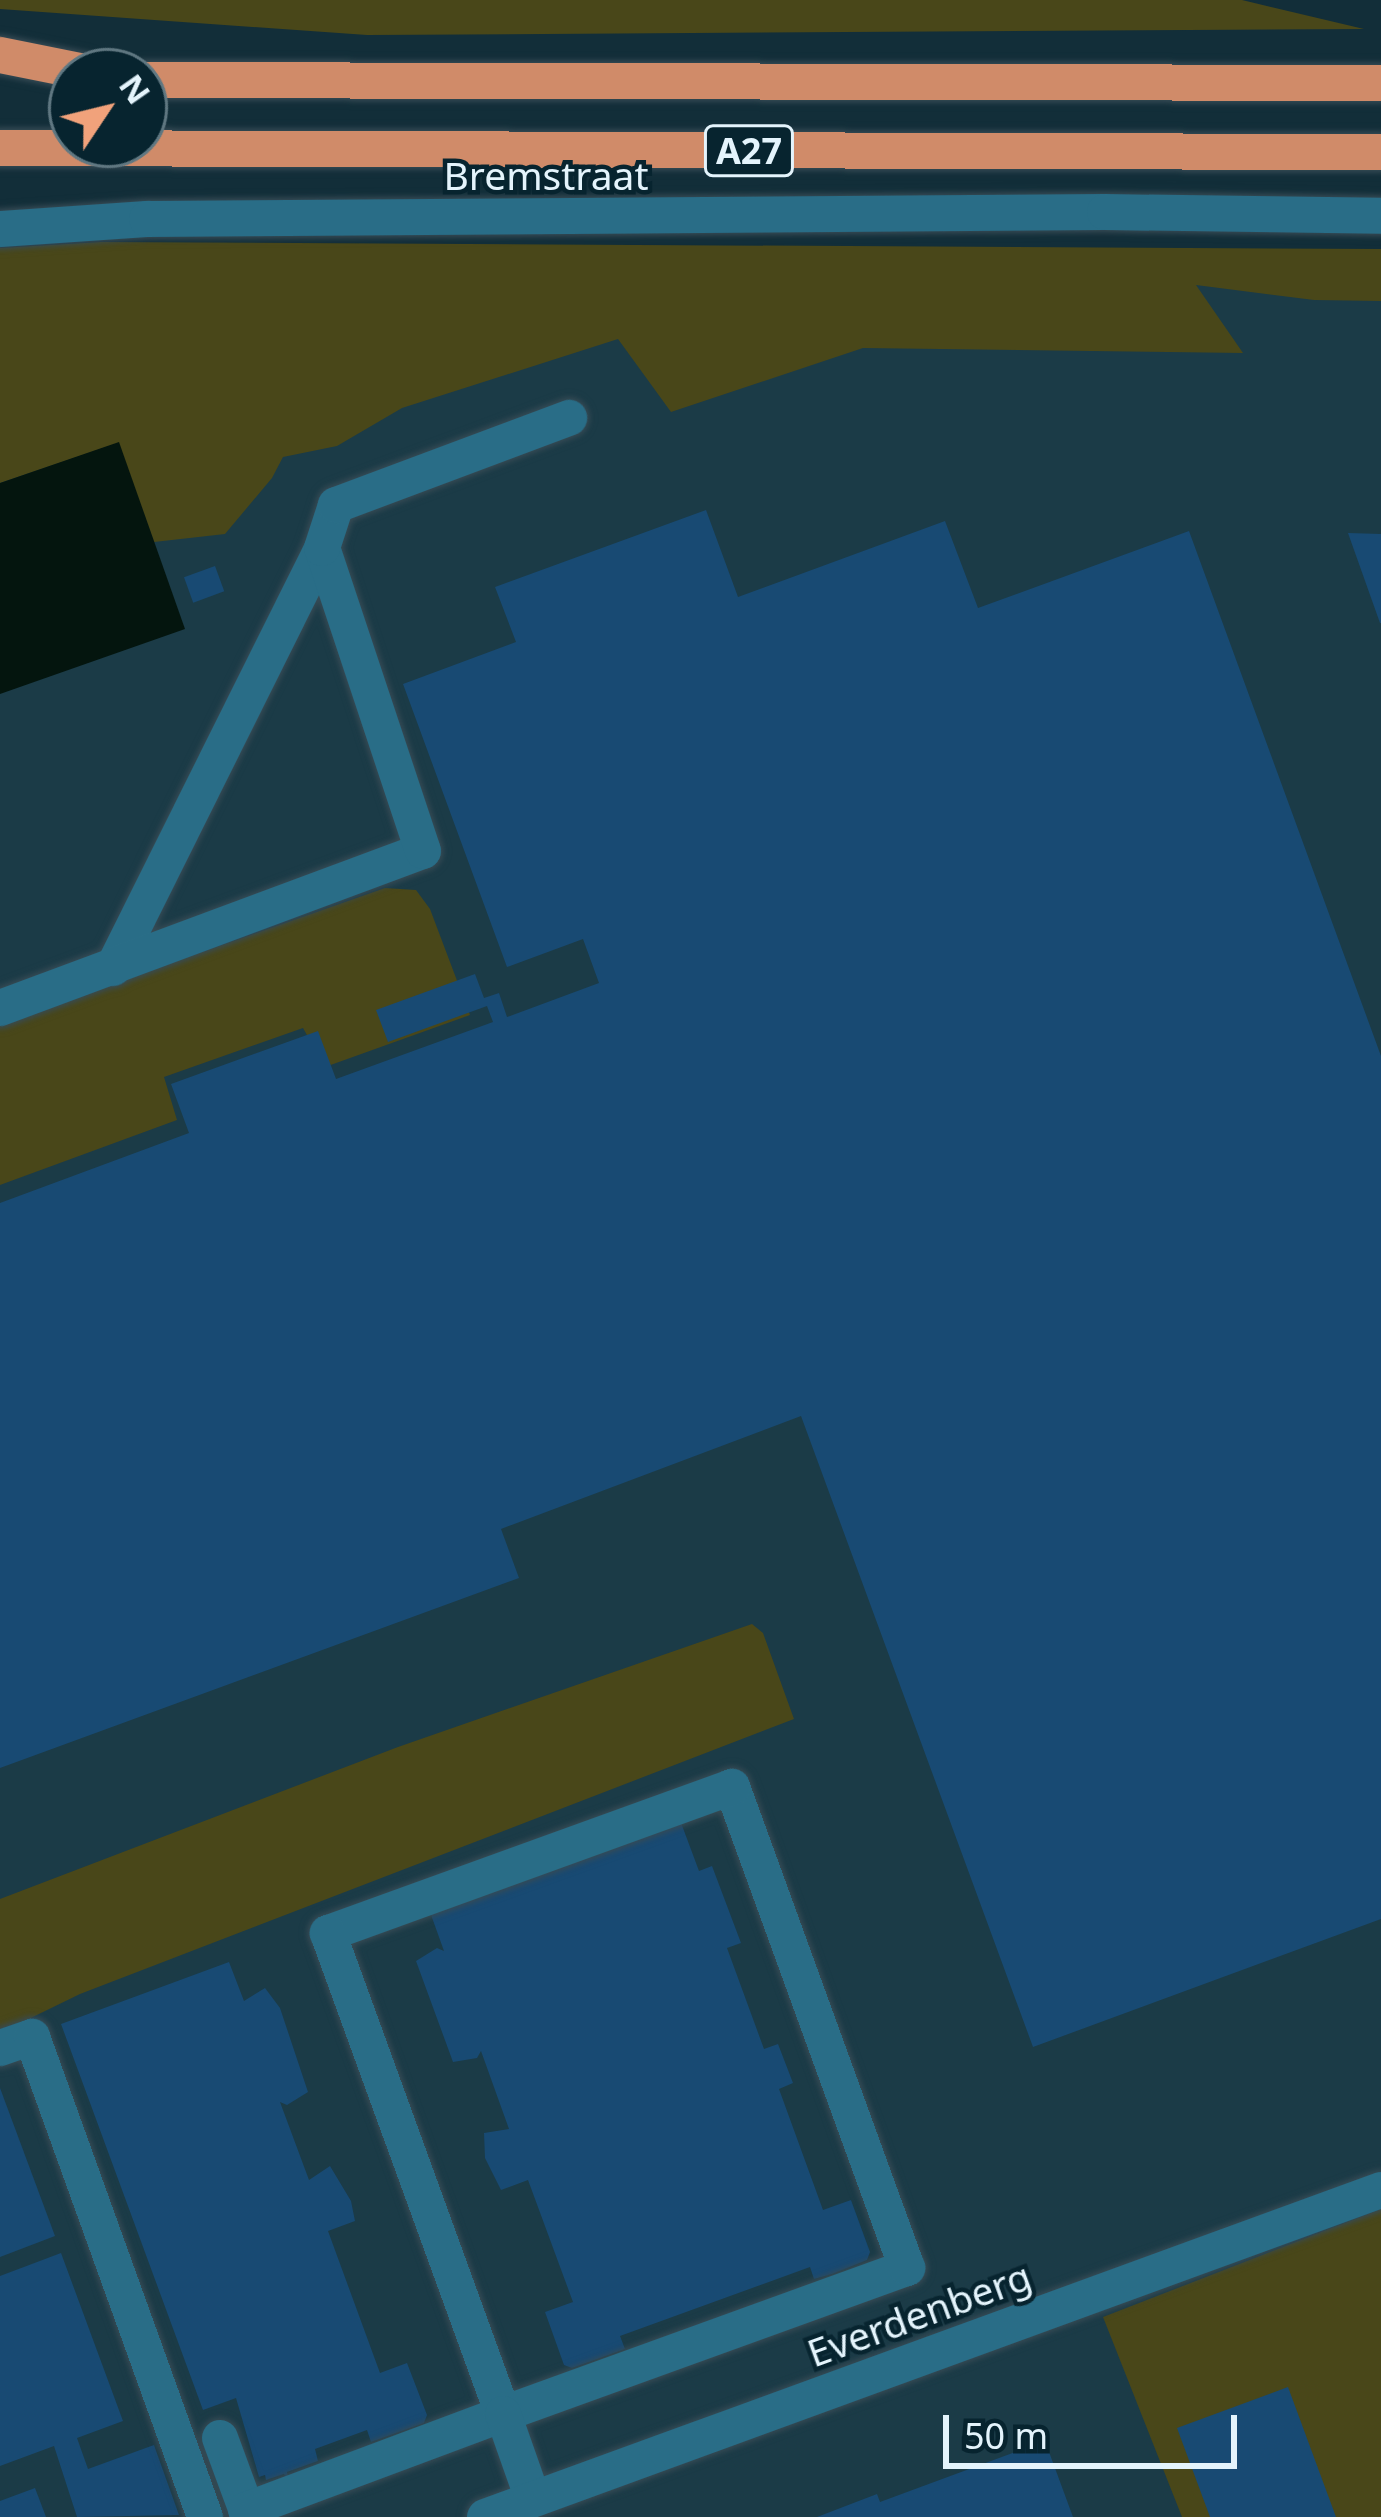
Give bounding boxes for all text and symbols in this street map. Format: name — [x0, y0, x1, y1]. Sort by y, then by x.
north arrow — [48, 48, 168, 168]
text: N — [109, 65, 162, 113]
road number: A27 — [701, 121, 797, 181]
street label: Bremstraat — [443, 152, 649, 198]
street label: Everdenberg — [801, 2252, 1037, 2376]
scale bar — [949, 2391, 1243, 2465]
text: 50 m — [964, 2411, 1048, 2460]

